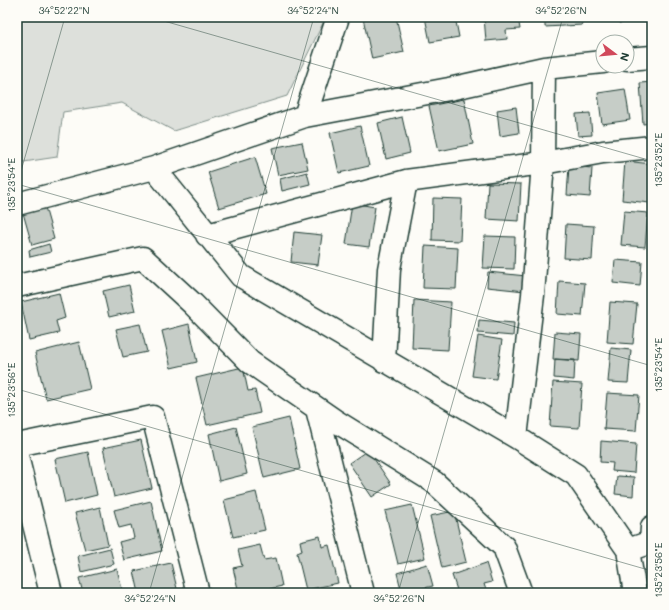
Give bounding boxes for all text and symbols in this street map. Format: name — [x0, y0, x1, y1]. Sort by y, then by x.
text: 34°52'22"N — [38, 3, 90, 17]
text: 34°52'24"N — [287, 3, 339, 17]
text: 34°52'26"N — [535, 3, 587, 17]
north arrow — [595, 34, 635, 74]
text: N — [617, 51, 633, 63]
text: 135°23'52"E — [651, 133, 665, 187]
text: 135°23'54"E — [4, 157, 18, 212]
text: 135°23'54"E — [651, 337, 665, 392]
text: 135°23'56"E — [4, 362, 18, 417]
text: 135°23'56"E — [651, 542, 665, 597]
text: 34°52'24"N — [124, 591, 176, 605]
text: 34°52'26"N — [373, 591, 425, 605]

